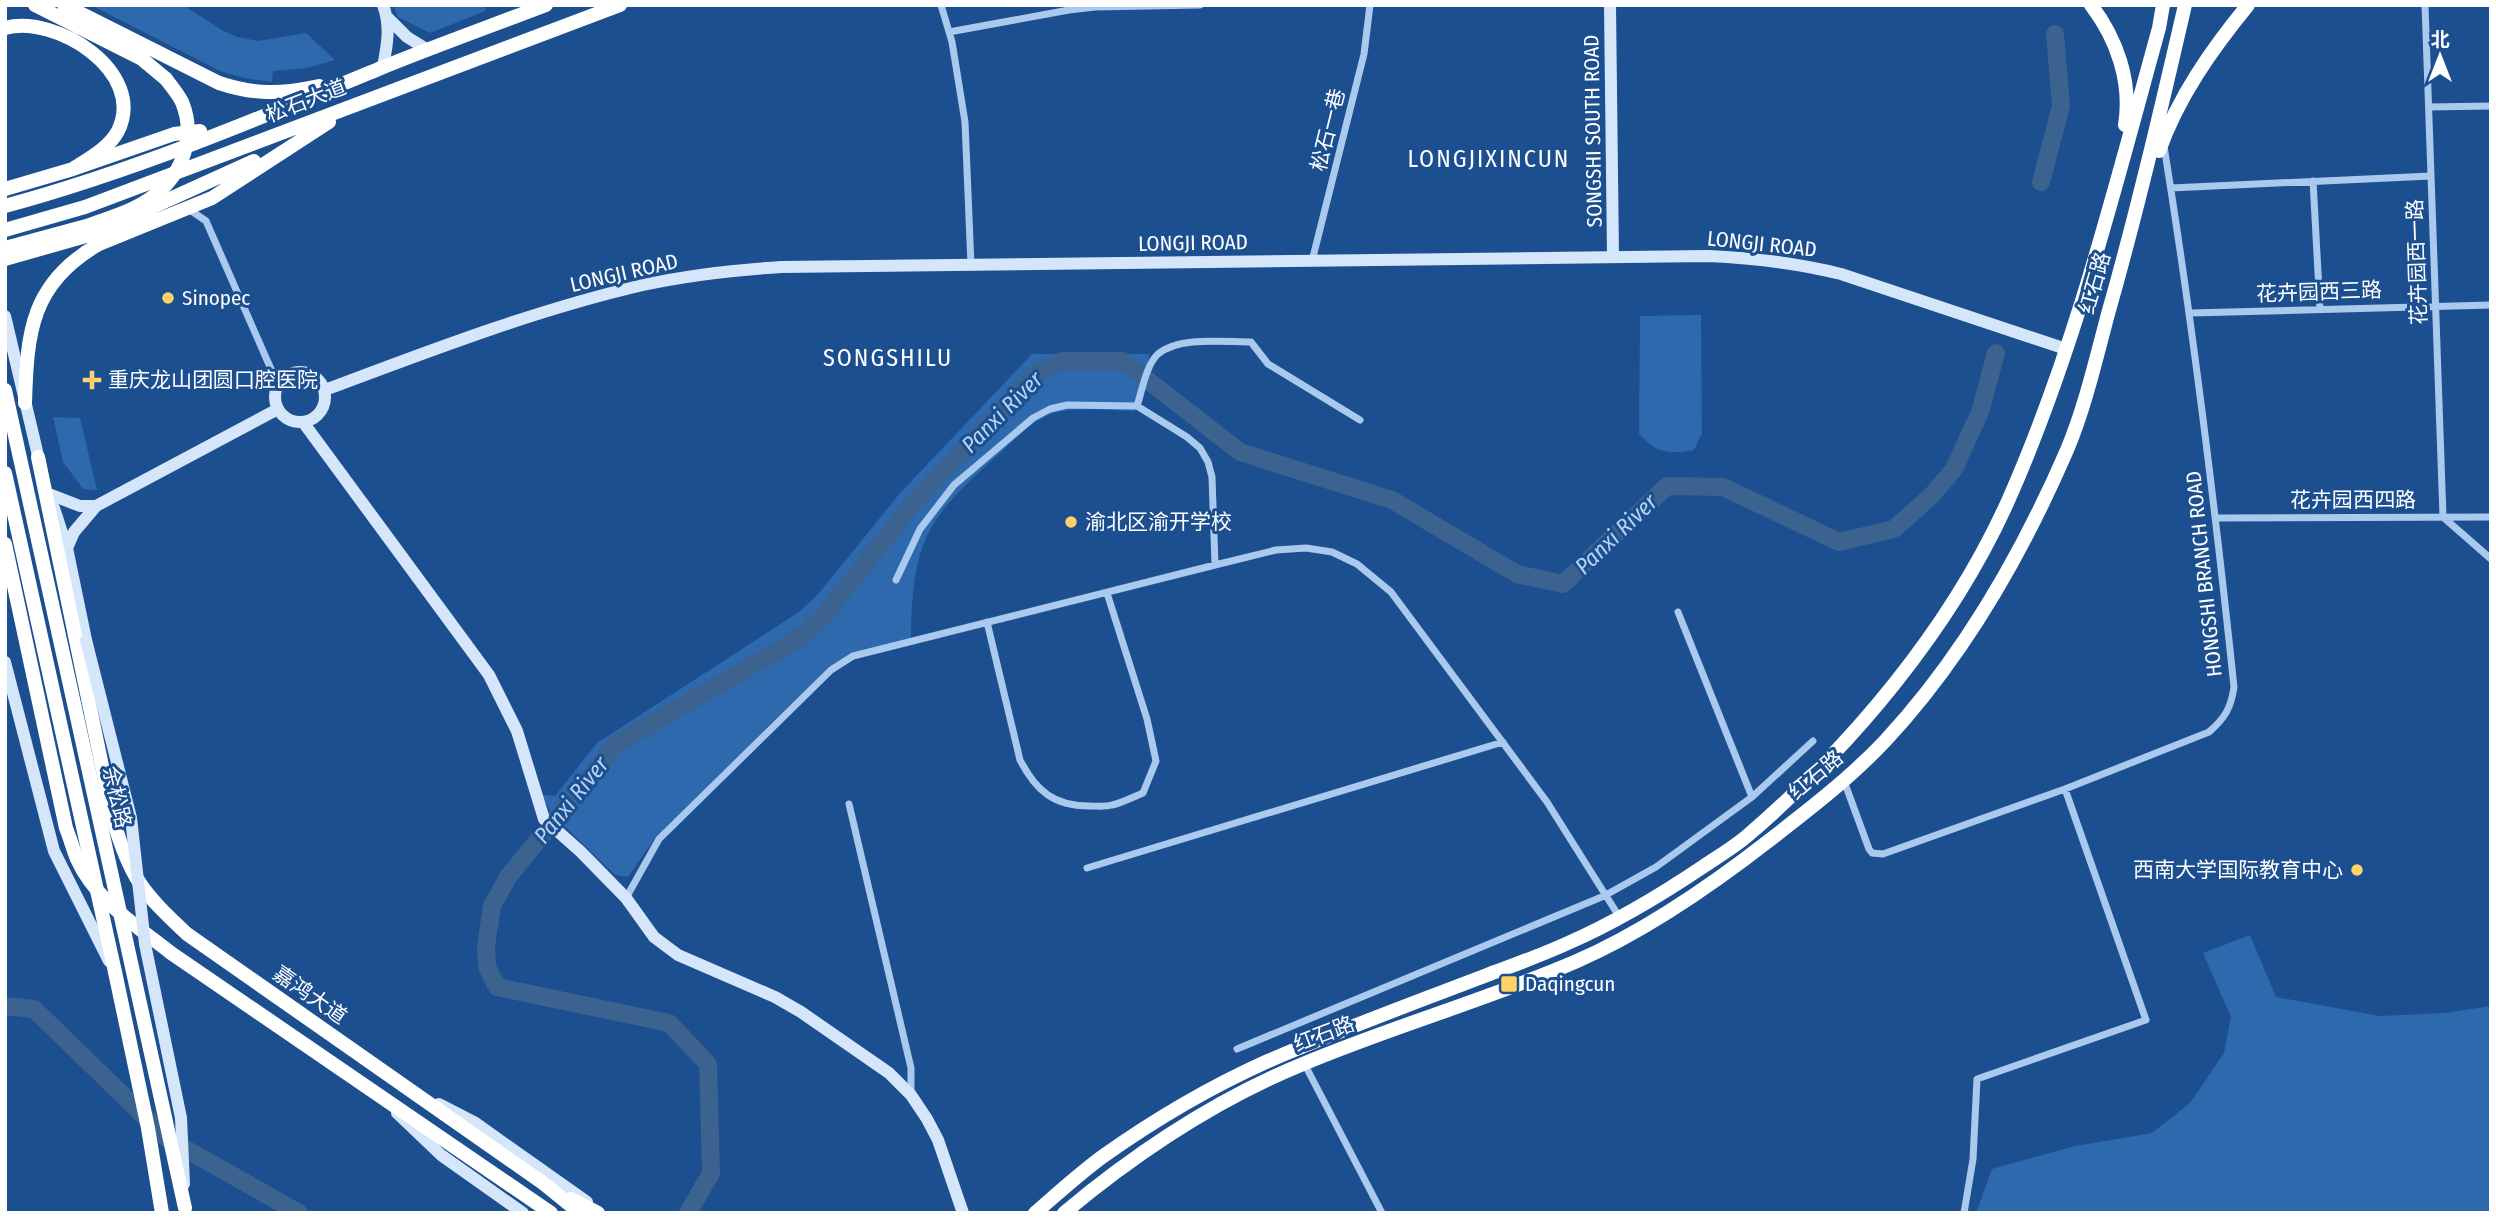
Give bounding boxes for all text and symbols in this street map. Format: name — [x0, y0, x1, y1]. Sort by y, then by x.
north arrow — [2405, 21, 2475, 91]
text: 北 — [2430, 28, 2450, 51]
street label: SONGSHI SOUTH ROAD — [1578, 34, 1608, 228]
street label: 松石大道 — [262, 74, 350, 128]
street label: 松石一巷 — [1305, 86, 1351, 174]
district label: LONGJIXINCUN — [1408, 145, 1570, 173]
street label: 花卉园西一路 — [2402, 199, 2432, 325]
street label: LONGJI ROAD — [1706, 225, 1818, 263]
street label: LONGJI ROAD — [1138, 229, 1248, 257]
street label: LONGJI ROAD — [568, 248, 680, 298]
street label: 红石路 — [2074, 249, 2116, 317]
street label: 花卉园西三路 — [2256, 277, 2382, 307]
place label: Sinopec — [182, 285, 250, 311]
marker: Sinopec — [160, 290, 176, 306]
district label: SONGSHILU — [823, 344, 953, 372]
water label: Panxi River — [956, 365, 1049, 458]
place label: 重庆龙山团圆口腔医院 — [108, 367, 318, 393]
marker: 重庆龙山团圆口腔医院 — [82, 370, 102, 390]
street label: HONGSHI BRANCH ROAD — [2180, 470, 2228, 678]
water label: Panxi River — [1569, 487, 1664, 580]
street label: 花卉园西四路 — [2290, 487, 2416, 513]
place label: 渝北区渝开学校 — [1085, 509, 1232, 535]
marker: 渝北区渝开学校 — [1063, 514, 1079, 530]
street label: 红石路 — [1784, 745, 1848, 805]
water label: Panxi River — [528, 750, 615, 849]
street label: 余松路 — [97, 763, 137, 831]
place label: 西南大学国际教育中心 — [2133, 857, 2343, 883]
marker: 西南大学国际教育中心 — [2349, 862, 2365, 878]
street label: 嘉鸿大道 — [268, 960, 352, 1030]
place label: Daqingcun — [1525, 971, 1615, 997]
marker: Daqingcun — [1499, 974, 1519, 994]
street label: 红石路 — [1290, 1011, 1358, 1057]

